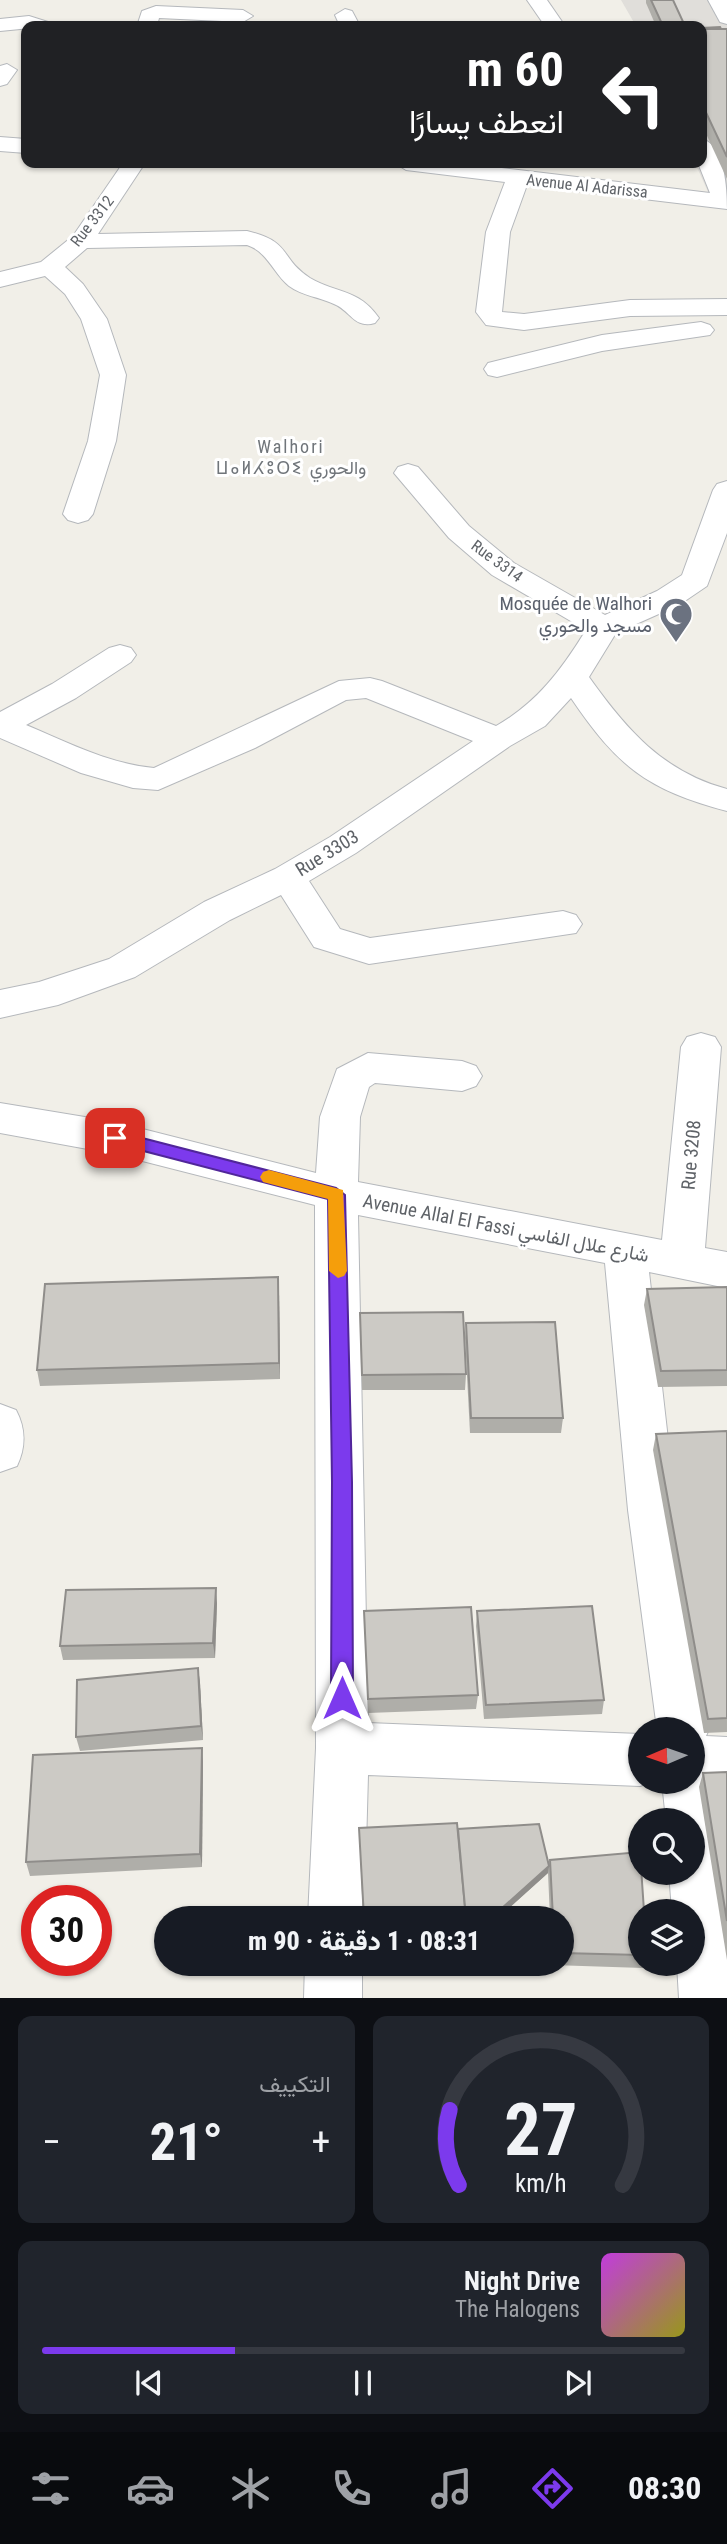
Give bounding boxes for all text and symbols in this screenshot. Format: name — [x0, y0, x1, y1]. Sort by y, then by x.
text: 60 m — [467, 41, 564, 98]
icon: left — [588, 49, 679, 140]
text: انعطف يسارًا — [409, 103, 564, 141]
street label: Avenue Al Adarissa — [525, 170, 649, 202]
street label: Rue 3312 — [66, 192, 118, 250]
district label: Walhori ⵡⴰⵍⵃⵓⵔⵉ والحوري — [216, 436, 366, 483]
street label: Rue 3314 — [468, 536, 527, 586]
place label: Mosquée de Walhori مسجد والحوري — [499, 592, 652, 641]
mosque icon: Mosquée de Walhori مسجد والحوري — [657, 595, 695, 644]
street label: Rue 3303 — [291, 825, 363, 881]
pin — [85, 1108, 145, 1168]
icon: arrive — [96, 1119, 134, 1157]
street label: Rue 3208 — [676, 1119, 706, 1191]
street label: Avenue Allal El Fassi شارع علال الفاسي — [360, 1189, 651, 1271]
position arrow — [305, 1661, 379, 1735]
north arrow — [628, 1717, 705, 1794]
map controls — [628, 1717, 705, 1976]
button: search — [628, 1808, 705, 1885]
speed limit sign: 30 — [21, 1885, 112, 1976]
button: layers — [628, 1899, 705, 1976]
text: 08:31 · 1 دقيقة · 90 m — [248, 1926, 480, 1956]
text: التكييف — [259, 2071, 331, 2098]
text: 27 — [504, 2088, 578, 2174]
text: 21° — [150, 2112, 223, 2173]
text: − — [42, 2120, 61, 2164]
text: + — [312, 2120, 330, 2164]
text: km/h — [515, 2169, 566, 2198]
text: Night Drive — [464, 2266, 580, 2296]
text: The Halogens — [455, 2296, 580, 2323]
icon: previous — [130, 2364, 168, 2402]
icon: pause — [344, 2364, 382, 2402]
icon: next — [559, 2364, 597, 2402]
icon: filters — [26, 2464, 75, 2513]
icon: car — [126, 2464, 175, 2513]
icon: climate — [226, 2464, 275, 2513]
icon: phone — [327, 2464, 376, 2513]
icon: music — [427, 2464, 476, 2513]
icon: directions — [528, 2464, 577, 2513]
text: 08:30 — [628, 2469, 701, 2507]

